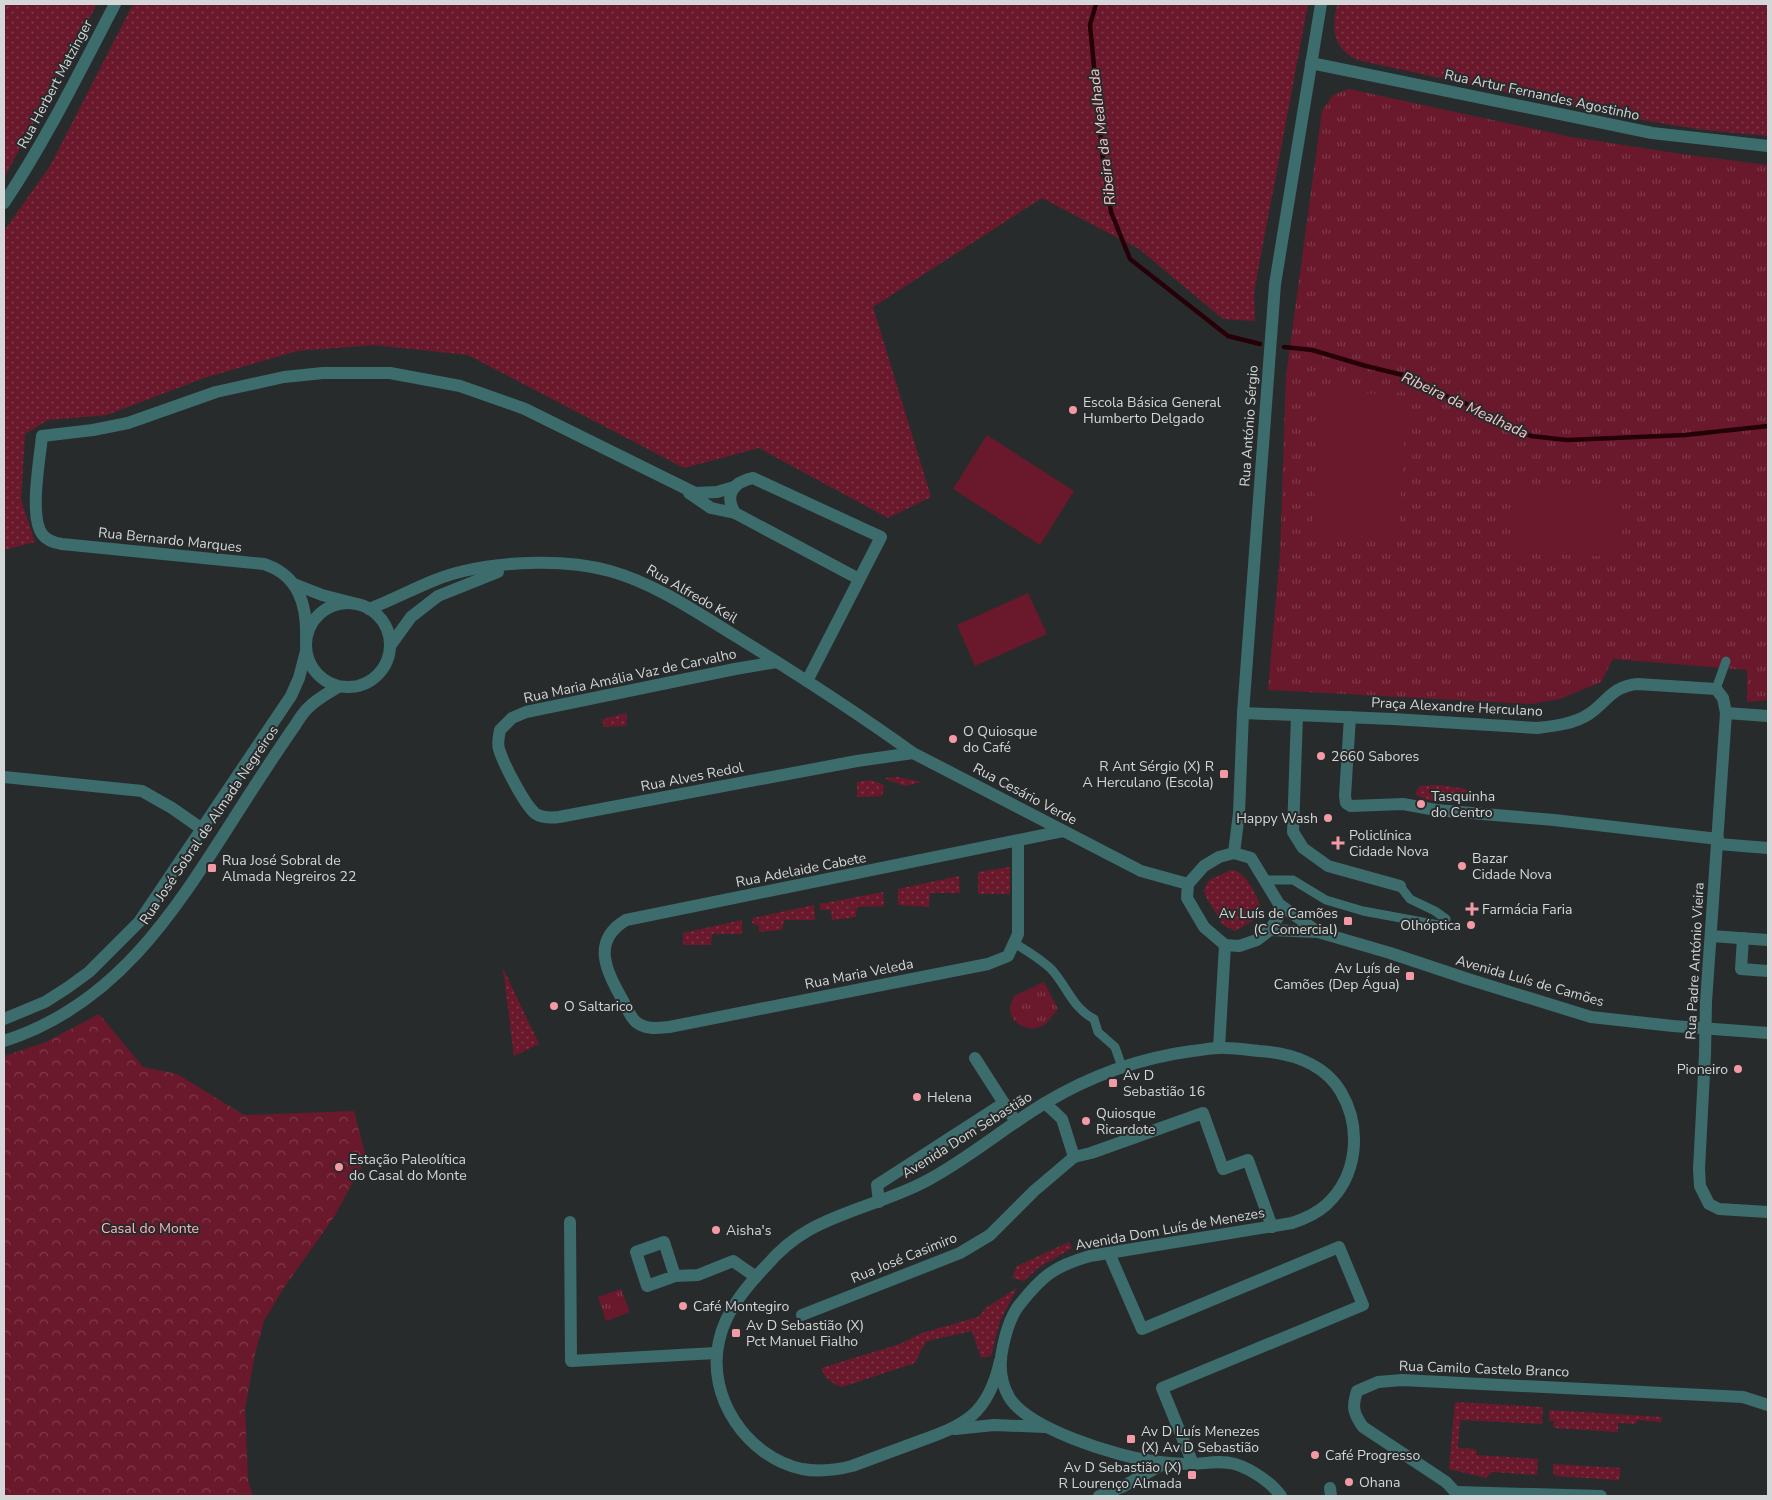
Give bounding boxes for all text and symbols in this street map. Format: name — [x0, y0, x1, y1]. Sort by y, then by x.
street label: Rua Herbert Matzinger — [13, 16, 97, 152]
street label: Rua Artur Fernandes Agostinho — [1443, 65, 1641, 125]
water label: Ribeira da Mealhada — [1084, 67, 1120, 207]
street label: Rua António Sérgio — [1235, 364, 1263, 487]
water label: Ribeira da Mealhada — [1398, 367, 1532, 443]
place label: Escola Básica General Humberto Delgado — [1083, 393, 1222, 428]
marker: Escola Básica General Humberto Delgado — [1067, 404, 1079, 416]
street label: Rua Bernardo Marques — [97, 523, 243, 557]
street label: Rua Alfredo Keil — [643, 560, 742, 628]
street label: Rua Maria Amália Vaz de Carvalho — [522, 644, 738, 708]
street label: Praça Alexandre Herculano — [1371, 693, 1543, 721]
street label: Rua José Sobral de Almada Negreiros — [135, 722, 283, 928]
place label: O Quiosque do Café — [963, 722, 1037, 757]
marker: O Quiosque do Café — [947, 733, 959, 745]
place label: 2660 Sabores — [1331, 747, 1420, 766]
marker: 2660 Sabores — [1315, 750, 1327, 762]
place label: R Ant Sérgio (X) R A Herculano (Escola) — [1083, 757, 1214, 792]
street label: Rua Alves Redol — [639, 758, 746, 796]
street label: Rua Cesário Verde — [970, 759, 1080, 829]
marker: R Ant Sérgio (X) R A Herculano (Escola) — [1218, 768, 1230, 780]
place label: Tasquinha do Centro — [1431, 787, 1495, 822]
marker: Tasquinha do Centro — [1415, 798, 1427, 810]
place label: Happy Wash — [1236, 809, 1318, 828]
marker: Happy Wash — [1322, 812, 1334, 824]
place label: Policlínica Cidade Nova — [1349, 826, 1429, 861]
marker: Policlínica Cidade Nova — [1331, 836, 1345, 850]
street label: Rua Adelaide Cabete — [734, 848, 868, 892]
place label: Bazar Cidade Nova — [1472, 849, 1552, 884]
place label: Rua José Sobral de Almada Negreiros 22 — [222, 851, 356, 886]
marker: Bazar Cidade Nova — [1456, 860, 1468, 872]
marker: Rua José Sobral de Almada Negreiros 22 — [206, 862, 218, 874]
street label: Rua Padre António Vieira — [1681, 882, 1709, 1040]
place label: Farmácia Faria — [1482, 900, 1572, 919]
marker: Farmácia Faria — [1466, 903, 1478, 915]
place label: Av Luís de Camões (C Comercial) — [1219, 904, 1338, 939]
marker: Av Luís de Camões (C Comercial) — [1342, 915, 1354, 927]
place label: Olhóptica — [1400, 916, 1461, 935]
marker: Olhóptica — [1465, 919, 1477, 931]
street label: Avenida Luís de Camões — [1454, 951, 1607, 1011]
street label: Rua Maria Veleda — [803, 954, 915, 994]
place label: Av Luís de Camões (Dep Água) — [1274, 959, 1400, 994]
marker: Av Luís de Camões (Dep Água) — [1404, 970, 1416, 982]
place label: O Saltarico — [564, 997, 633, 1016]
marker: O Saltarico — [548, 1000, 560, 1012]
place label: Pioneiro — [1677, 1060, 1728, 1079]
marker: Pioneiro — [1732, 1063, 1744, 1075]
place label: Av D Sebastião 16 — [1123, 1066, 1205, 1101]
marker: Av D Sebastião 16 — [1107, 1077, 1119, 1089]
street label: Avenida Dom Sebastião — [898, 1087, 1036, 1183]
place label: Helena — [927, 1088, 972, 1107]
marker: Helena — [911, 1091, 923, 1103]
place label: Quiosque Ricardote — [1096, 1104, 1156, 1139]
marker: Quiosque Ricardote — [1080, 1115, 1092, 1127]
place label: Estação Paleolítica do Casal do Monte — [349, 1150, 467, 1185]
marker: Estação Paleolítica do Casal do Monte — [333, 1161, 345, 1173]
street label: Avenida Dom Luís de Menezes — [1074, 1203, 1266, 1255]
park label: Casal do Monte — [101, 1219, 199, 1238]
place label: Aisha's — [726, 1221, 772, 1240]
marker: Aisha's — [710, 1224, 722, 1236]
street label: Rua José Casimiro — [848, 1228, 960, 1288]
place label: Café Montegiro — [693, 1297, 789, 1316]
marker: Café Montegiro — [677, 1300, 689, 1312]
place label: Av D Sebastião (X) Pct Manuel Fialho — [746, 1316, 864, 1351]
marker: Av D Sebastião (X) Pct Manuel Fialho — [730, 1327, 742, 1339]
street label: Rua Camilo Castelo Branco — [1398, 1357, 1570, 1381]
place label: Av D Luís Menezes (X) Av D Sebastião — [1141, 1422, 1260, 1457]
marker: Av D Luís Menezes (X) Av D Sebastião — [1125, 1433, 1137, 1445]
place label: Café Progresso — [1325, 1446, 1421, 1465]
marker: Café Progresso — [1309, 1449, 1321, 1461]
place label: Av D Sebastião (X) R Lourenço Almada — [1058, 1458, 1182, 1493]
marker: Av D Sebastião (X) R Lourenço Almada — [1186, 1469, 1198, 1481]
place label: Ohana — [1359, 1473, 1400, 1492]
marker: Ohana — [1343, 1476, 1355, 1488]

